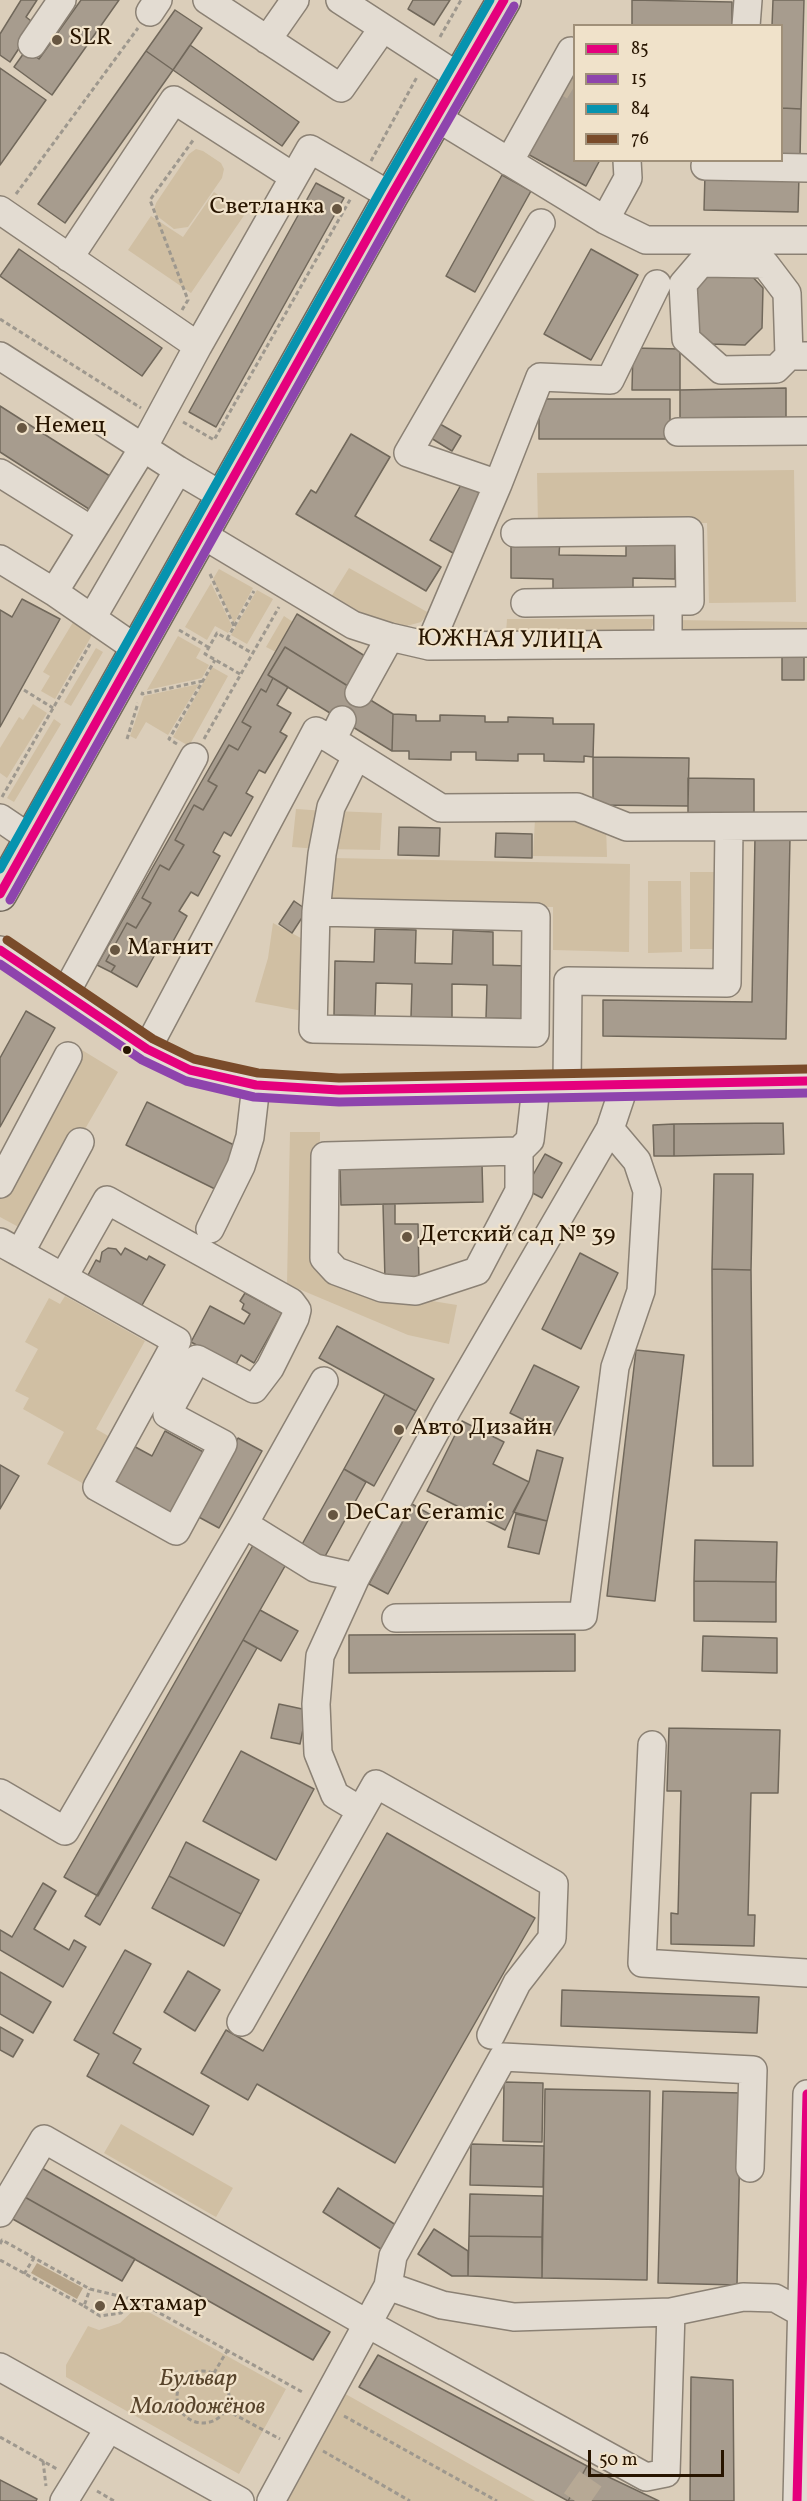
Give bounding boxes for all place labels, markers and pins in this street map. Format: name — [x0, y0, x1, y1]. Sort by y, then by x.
place label: SLR — [69, 26, 112, 54]
marker: SLR — [50, 33, 64, 47]
place label: Светланка — [209, 195, 325, 223]
marker: Светланка — [330, 202, 344, 216]
place label: Немец — [34, 414, 106, 442]
marker: Немец — [15, 421, 29, 435]
place label: Магнит — [127, 936, 213, 964]
marker: Магнит — [108, 943, 122, 957]
unlabelled marker — [121, 1044, 133, 1056]
place label: Детский сад № 39 — [419, 1223, 615, 1251]
marker: Детский сад № 39 — [400, 1230, 414, 1244]
place label: Авто Дизайн — [411, 1416, 552, 1444]
marker: Авто Дизайн — [392, 1423, 406, 1437]
place label: DeCar Ceramic — [345, 1501, 505, 1529]
marker: DeCar Ceramic — [326, 1508, 340, 1522]
place label: Ахтамар — [112, 2292, 207, 2320]
marker: Ахтамар — [93, 2299, 107, 2313]

